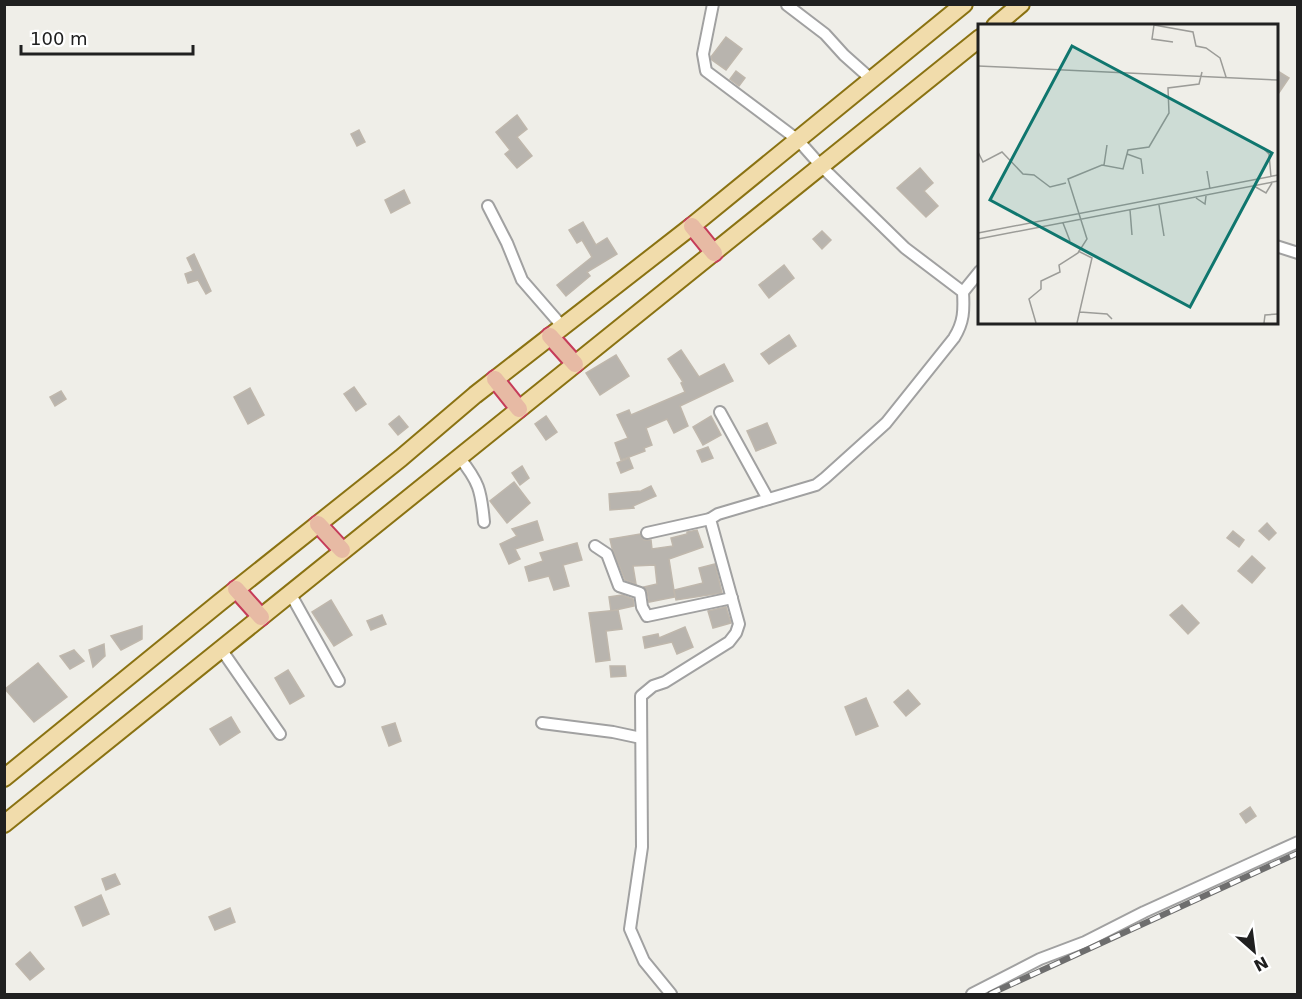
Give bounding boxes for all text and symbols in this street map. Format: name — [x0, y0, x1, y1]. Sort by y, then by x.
scale bar — [21, 18, 194, 56]
inset map — [978, 24, 1278, 324]
text: 100 m — [30, 28, 88, 49]
north arrow — [1224, 921, 1284, 981]
text: N — [1250, 952, 1271, 975]

